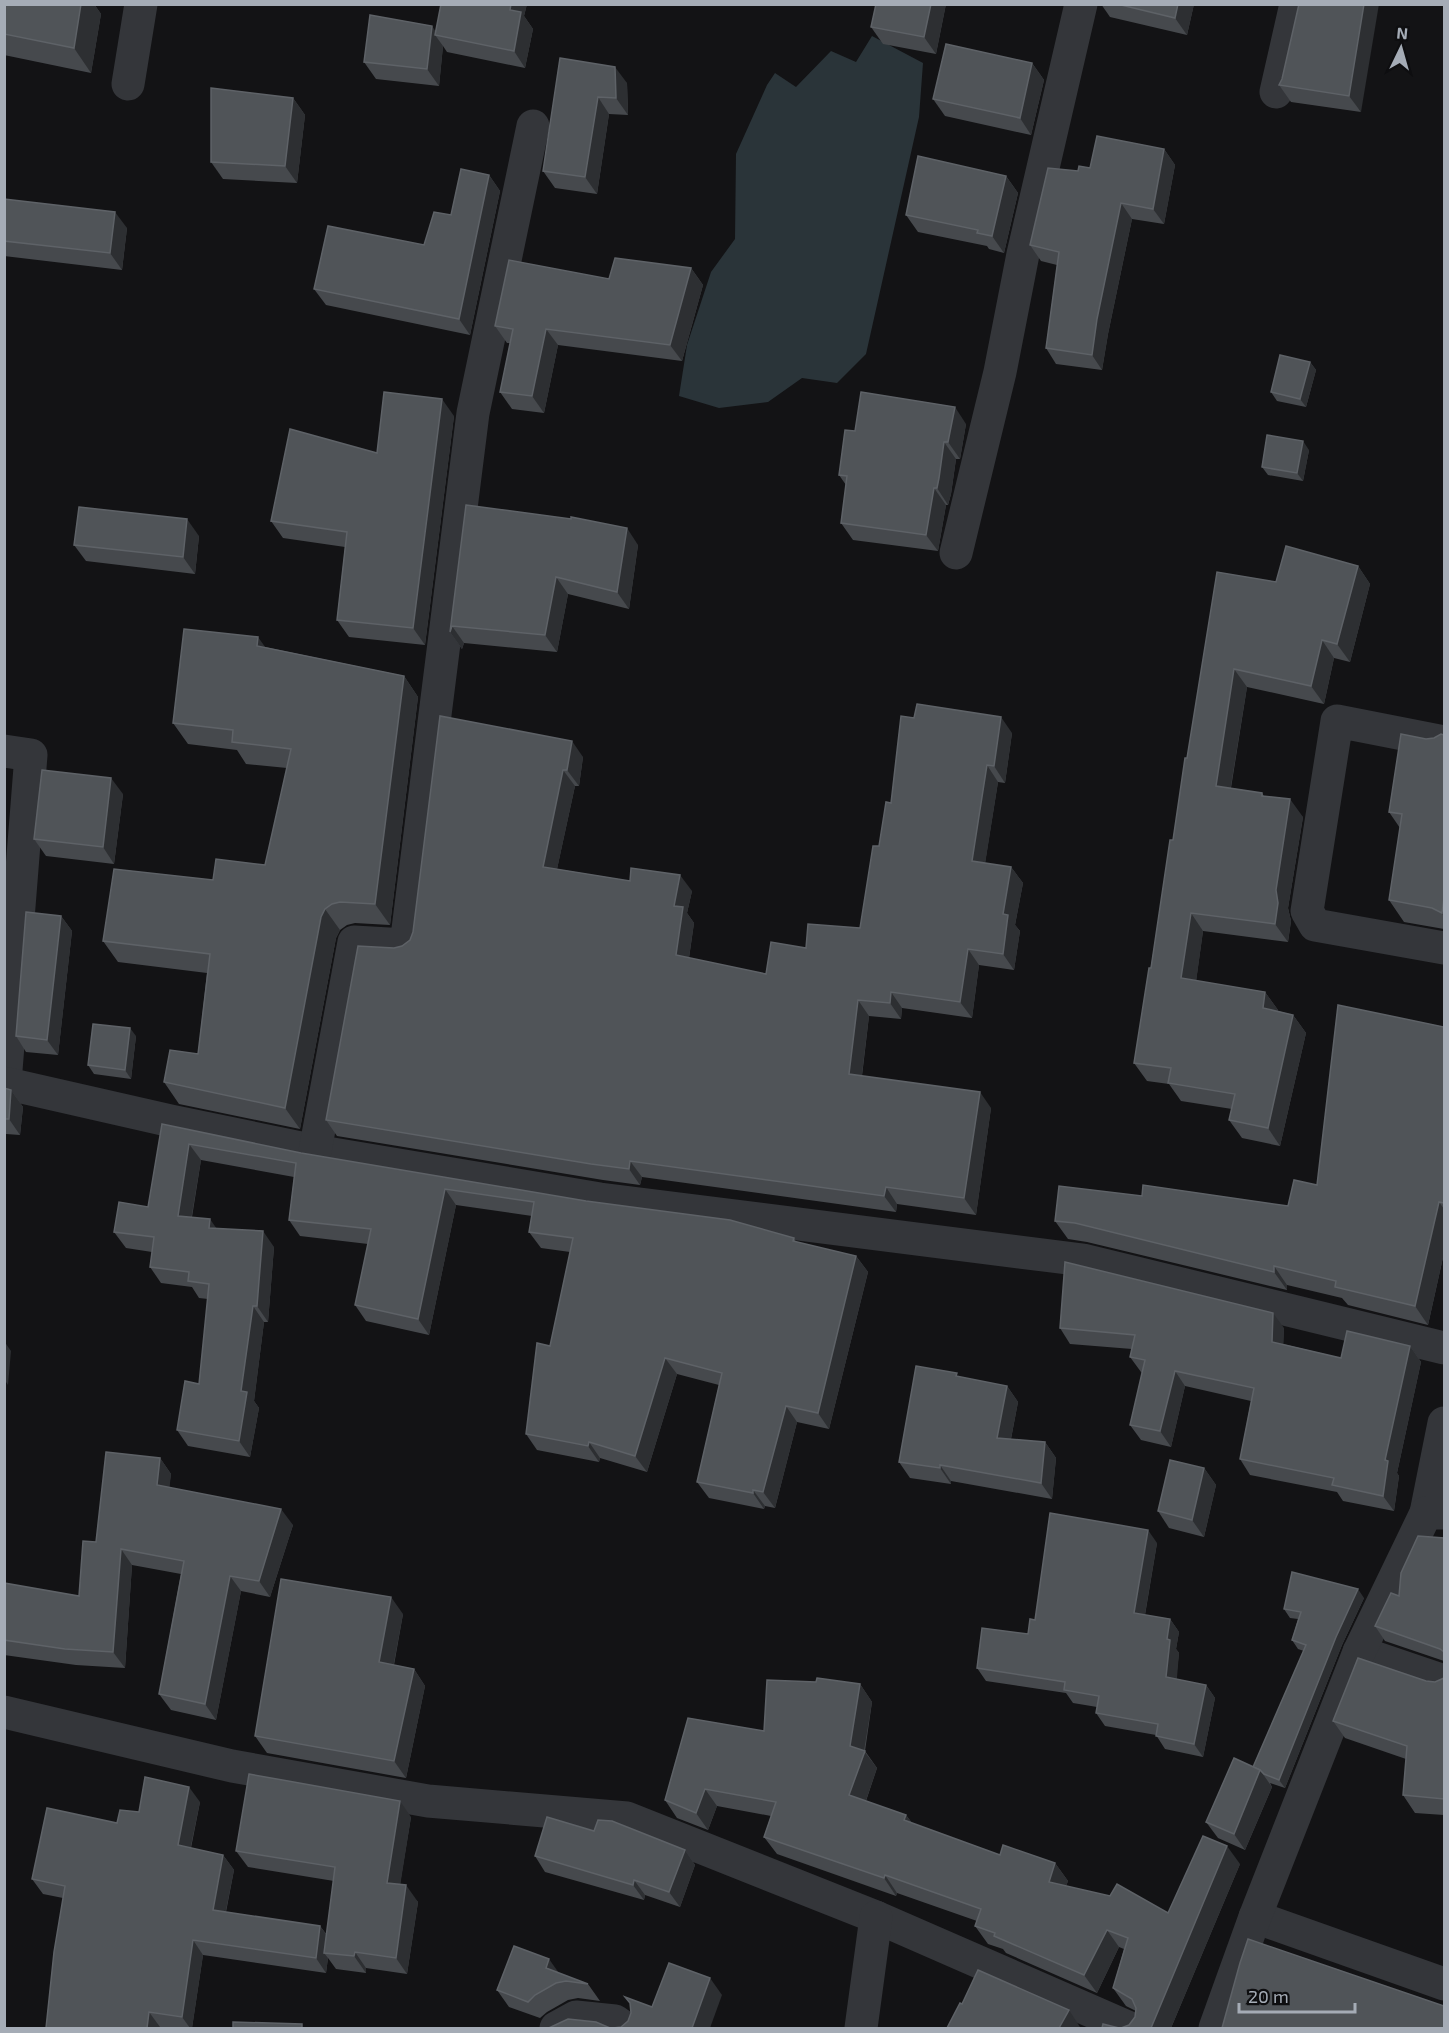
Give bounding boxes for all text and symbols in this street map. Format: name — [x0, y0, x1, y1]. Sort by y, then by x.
north arrow — [1371, 18, 1431, 78]
text: N — [1396, 23, 1409, 43]
scale bar — [1239, 1976, 1354, 2014]
text: 20 m — [1248, 1985, 1289, 2007]

